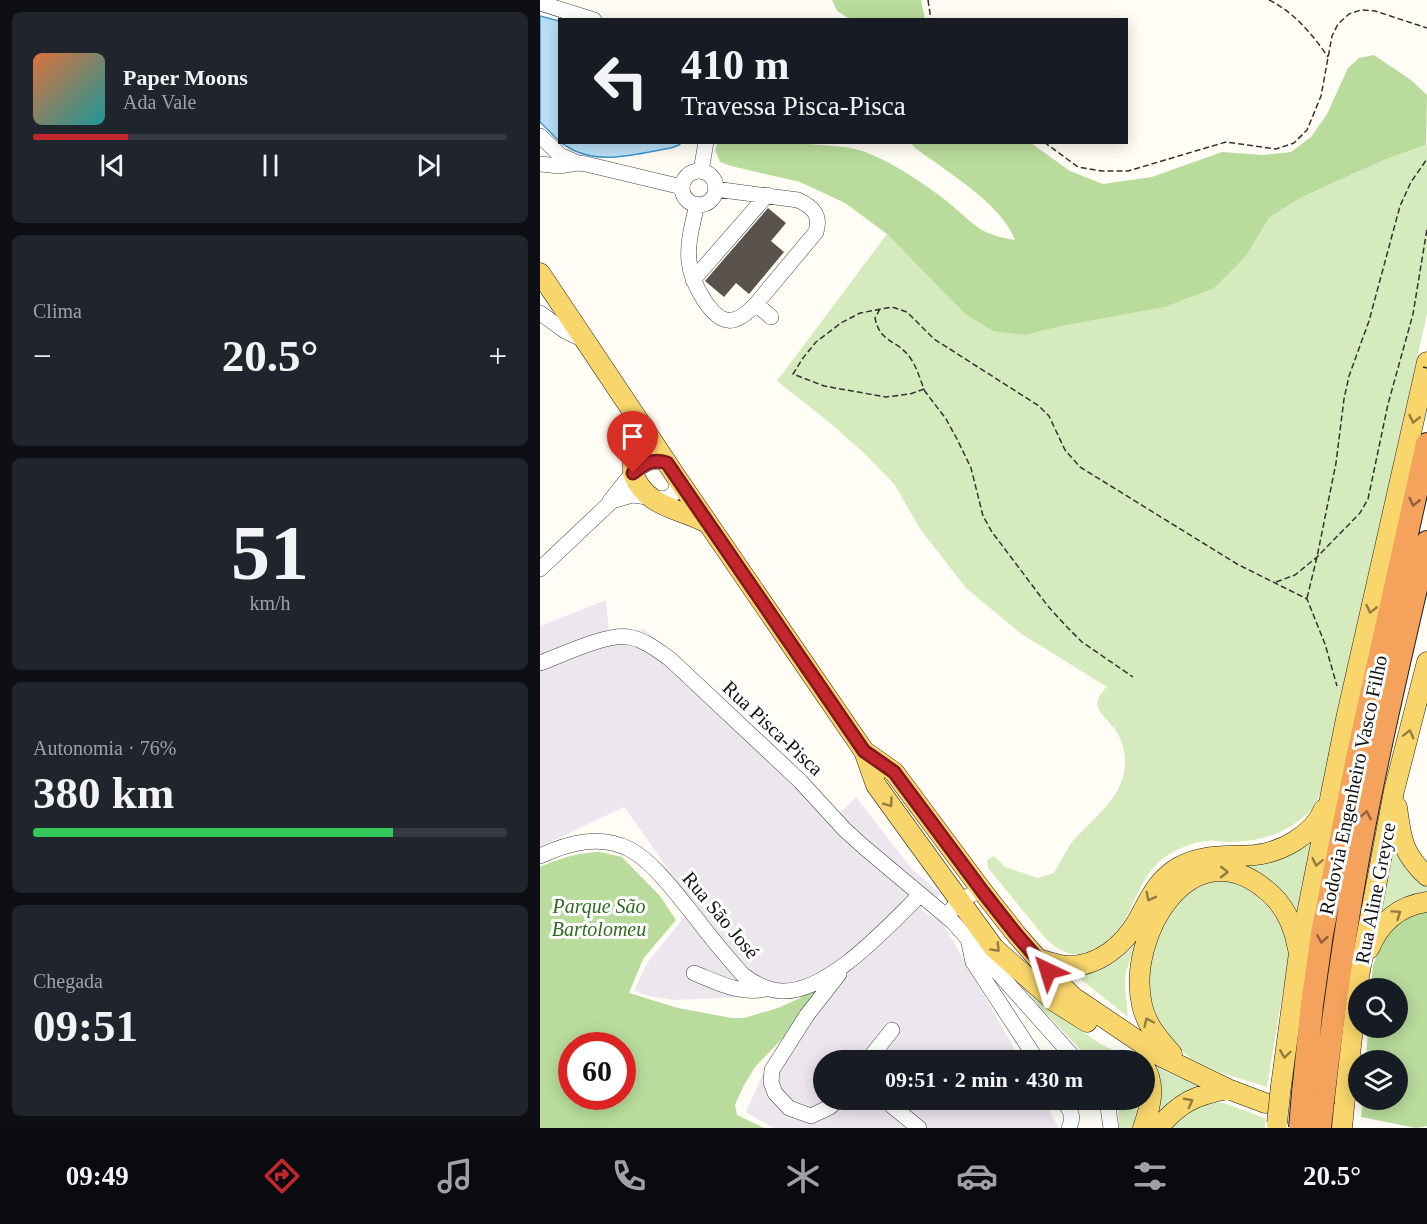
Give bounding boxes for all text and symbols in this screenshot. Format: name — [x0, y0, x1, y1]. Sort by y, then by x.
icon: left — [582, 42, 660, 120]
text: 410 m — [681, 42, 790, 88]
text: Paper Moons — [123, 65, 248, 90]
text: Ada Vale — [123, 91, 197, 113]
text: Travessa Pisca-Pisca — [681, 91, 906, 121]
icon: previous — [96, 149, 129, 182]
icon: pause — [254, 149, 287, 182]
icon: next — [412, 149, 445, 182]
text: Clima — [33, 300, 82, 322]
text: 20.5° — [222, 331, 318, 381]
text: − — [33, 338, 52, 374]
text: + — [488, 338, 507, 374]
pin — [607, 411, 658, 473]
one-way arrow — [1408, 414, 1421, 424]
icon: arrive — [616, 420, 649, 453]
one-way arrow — [1408, 496, 1421, 506]
text: 51 — [231, 509, 309, 596]
text: km/h — [249, 592, 291, 614]
one-way arrow — [1365, 604, 1378, 614]
street label: Rodovia Engenheiro Vasco Filho — [1315, 653, 1392, 917]
street label: Rua Pisca-Pisca — [719, 676, 828, 780]
one-way arrow — [1401, 729, 1414, 739]
text: Autonomia · 76% — [33, 737, 176, 759]
text: 380 km — [33, 768, 174, 818]
one-way arrow — [881, 797, 892, 808]
one-way arrow — [1359, 810, 1372, 820]
street label: Rua Aline Greyce — [1351, 820, 1400, 966]
one-way arrow — [1311, 856, 1324, 866]
one-way arrow — [1219, 866, 1228, 878]
street label: Rua São José — [678, 867, 764, 963]
one-way arrow — [1146, 891, 1157, 901]
park label: Parque São Bartolomeu — [551, 895, 646, 940]
one-way arrow — [1390, 910, 1401, 921]
one-way arrow — [1316, 934, 1328, 944]
position arrow — [1016, 939, 1080, 1003]
one-way arrow — [989, 942, 1000, 952]
text: Chegada — [33, 970, 103, 992]
map controls — [1348, 978, 1408, 1110]
button: search — [1348, 978, 1408, 1038]
text: 09:51 — [33, 1001, 138, 1051]
one-way arrow — [1144, 1017, 1156, 1028]
speed limit sign: 60 — [558, 1032, 636, 1110]
one-way arrow — [1280, 1049, 1292, 1058]
button: layers — [1348, 1050, 1408, 1110]
text: 09:51 · 2 min · 430 m — [885, 1067, 1083, 1092]
one-way arrow — [1183, 1097, 1194, 1109]
icon: directions — [261, 1155, 303, 1197]
icon: music — [434, 1155, 476, 1197]
icon: phone — [608, 1155, 650, 1197]
icon: climate — [782, 1155, 824, 1197]
icon: car — [956, 1155, 998, 1197]
icon: filters — [1129, 1155, 1171, 1197]
text: 09:49 — [66, 1161, 129, 1191]
text: 20.5° — [1303, 1161, 1361, 1191]

